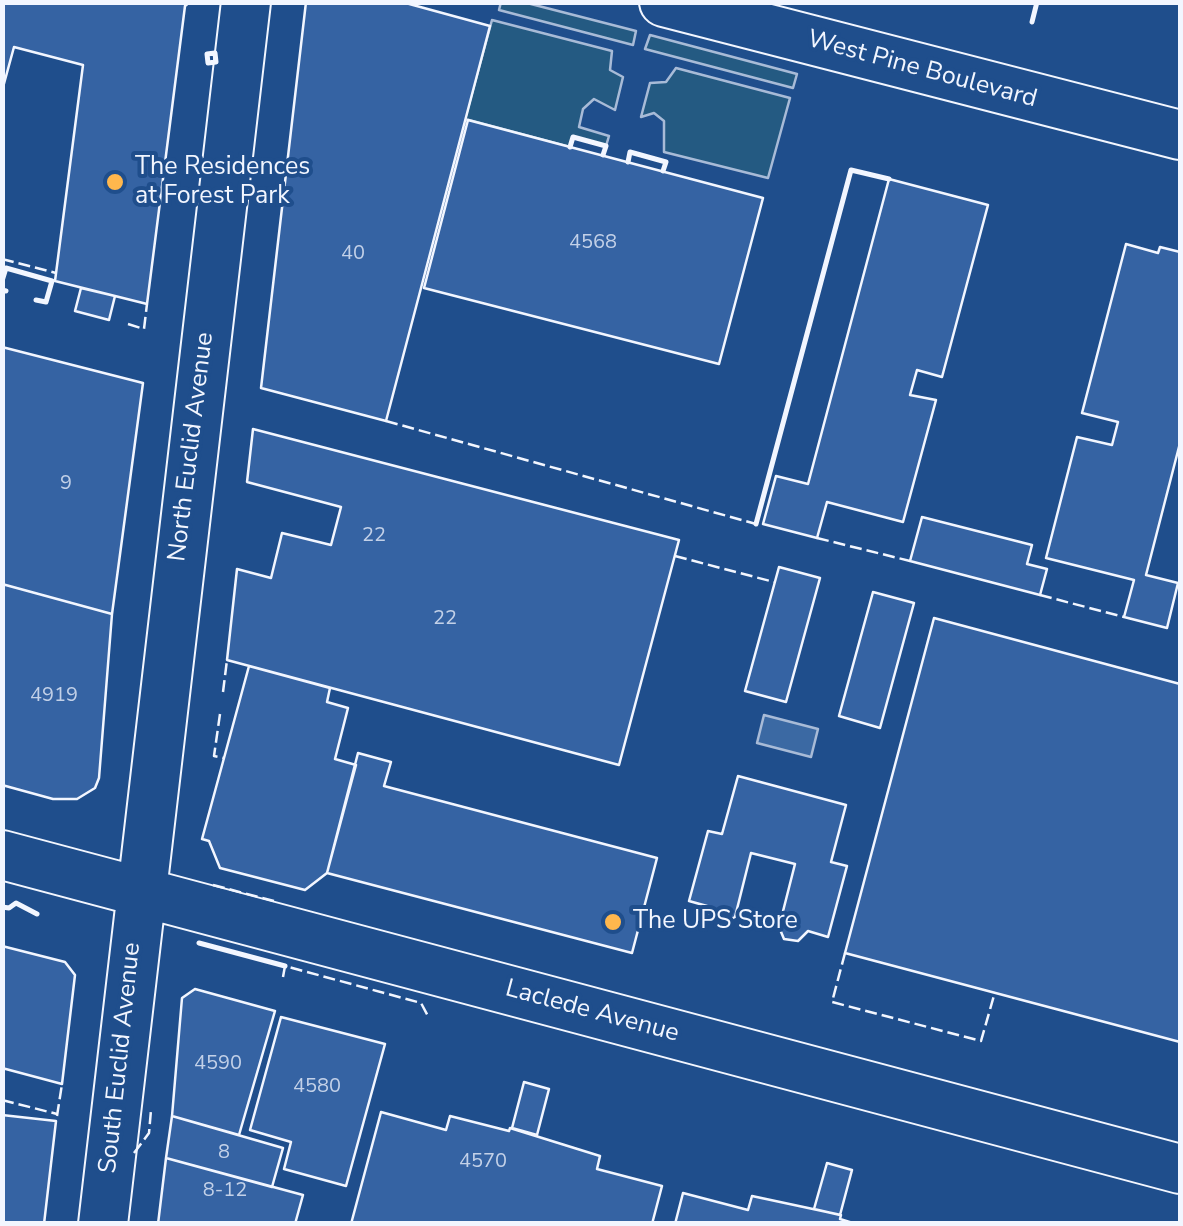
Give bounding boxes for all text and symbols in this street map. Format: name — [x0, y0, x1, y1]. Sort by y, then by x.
street label: West Pine Boulevard — [804, 25, 1040, 115]
place label: The Residences at Forest Park — [135, 153, 310, 212]
marker: The Residences at Forest Park — [104, 171, 126, 193]
house number: 4568 — [569, 231, 617, 255]
house number: 40 — [341, 242, 365, 266]
street label: North Euclid Avenue — [163, 331, 221, 563]
house number: 9 — [60, 472, 72, 496]
house number: 22 — [362, 524, 386, 548]
house number: 22 — [433, 607, 457, 631]
house number: 4919 — [30, 684, 78, 708]
place label: The UPS Store — [633, 907, 798, 937]
marker: The UPS Store — [602, 911, 624, 933]
street label: South Euclid Avenue — [94, 941, 148, 1175]
street label: Laclede Avenue — [502, 974, 682, 1050]
house number: 4590 — [194, 1052, 242, 1076]
house number: 4580 — [293, 1075, 341, 1099]
house number: 8 — [218, 1141, 230, 1165]
house number: 4570 — [459, 1150, 507, 1174]
house number: 8-12 — [203, 1179, 247, 1203]

